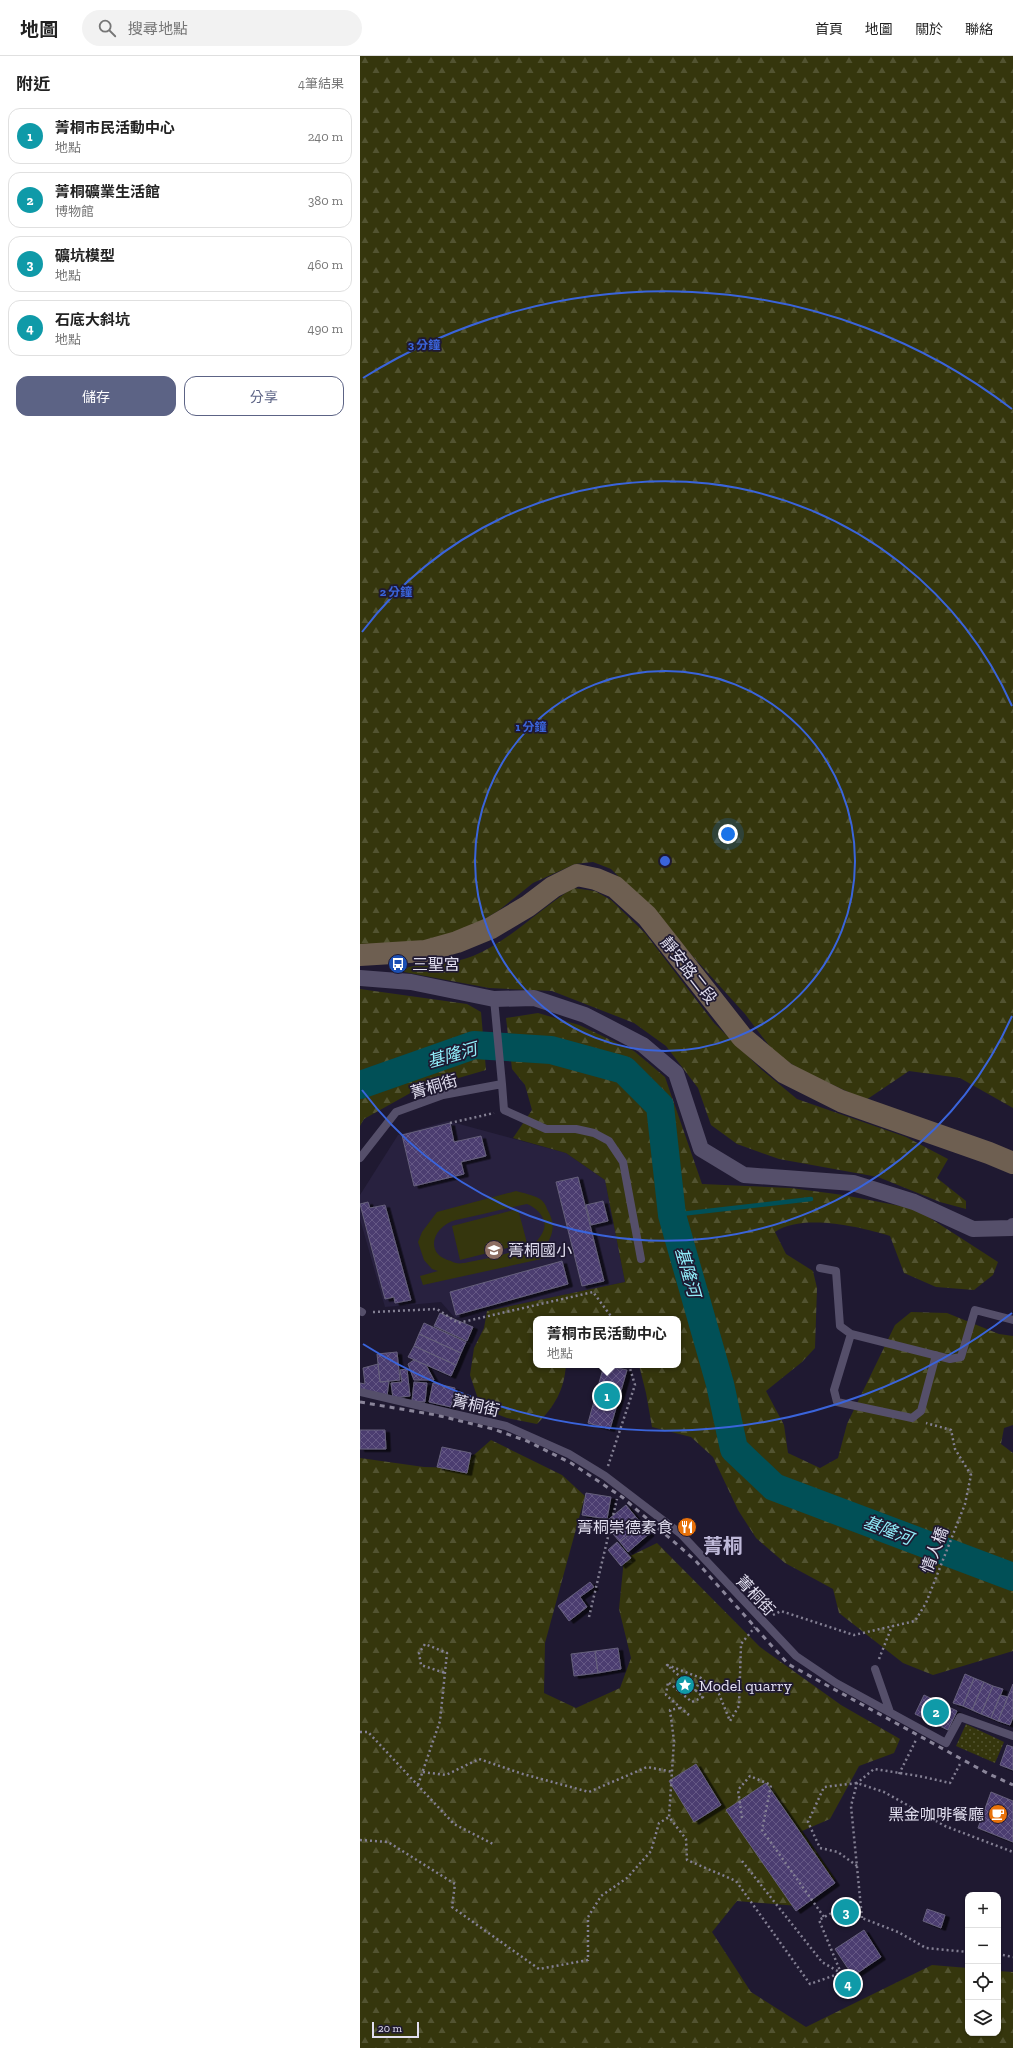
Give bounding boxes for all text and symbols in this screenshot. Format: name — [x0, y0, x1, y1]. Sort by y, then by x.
search box — [82, 10, 362, 46]
icon: search — [96, 17, 118, 39]
text: 地圖 — [20, 18, 58, 41]
text: 搜尋地點 — [128, 20, 188, 38]
text: 首頁 — [815, 21, 843, 38]
text: 地圖 — [865, 21, 893, 38]
text: 關於 — [915, 21, 943, 38]
text: 聯絡 — [965, 21, 993, 38]
text: 附近 — [16, 74, 50, 94]
text: 4筆結果 — [298, 76, 344, 91]
text: 菁桐市民活動中心 — [55, 119, 175, 137]
text: 1 — [27, 129, 33, 144]
text: 240 m — [308, 129, 343, 144]
text: 地點 — [55, 140, 81, 155]
text: 菁桐礦業生活館 — [55, 183, 160, 201]
text: 2 — [27, 193, 33, 208]
text: 380 m — [308, 193, 343, 208]
text: 博物館 — [55, 204, 94, 219]
text: 礦坑模型 — [55, 247, 115, 265]
text: 3 — [27, 257, 33, 272]
text: 460 m — [307, 257, 343, 272]
text: 地點 — [55, 268, 81, 283]
text: 石底大斜坑 — [55, 311, 130, 329]
text: 4 — [26, 321, 34, 336]
text: 490 m — [307, 321, 343, 336]
text: 地點 — [55, 332, 81, 347]
text: 3 分鐘 — [408, 338, 440, 352]
button: 儲存 — [16, 376, 176, 416]
button: 分享 — [184, 376, 344, 416]
text: 2 分鐘 — [380, 585, 412, 599]
text: 1 分鐘 — [515, 720, 547, 734]
your location — [718, 824, 738, 844]
centre of rings — [658, 854, 672, 868]
street label: 靜安路二段 — [656, 933, 721, 1008]
bus stop icon: 三聖宮 — [387, 953, 409, 975]
place label: 三聖宮 — [412, 955, 460, 974]
water label: 基隆河 — [425, 1038, 482, 1072]
street label: 菁桐街 — [408, 1071, 460, 1102]
school or university icon: 菁桐國小 — [483, 1239, 505, 1261]
place label: 菁桐國小 — [508, 1241, 572, 1260]
water label: 基隆河 — [671, 1245, 705, 1302]
popup — [533, 1316, 681, 1368]
text: 菁桐市民活動中心 — [547, 1325, 667, 1343]
text: 地點 — [547, 1346, 573, 1361]
pin: 1 — [594, 1381, 620, 1411]
street label: 菁桐街 — [450, 1391, 501, 1420]
water label: 基隆河 — [861, 1512, 918, 1550]
restaurant icon: 菁桐崇德素食 — [676, 1516, 698, 1538]
place label: 菁桐崇德素食 — [577, 1518, 673, 1537]
street label: 情人橋 — [917, 1524, 952, 1576]
district label: 菁桐 — [703, 1534, 743, 1558]
street label: 菁桐街 — [732, 1571, 779, 1619]
place icon: Model quarry — [674, 1674, 696, 1696]
place label: Model quarry — [699, 1676, 793, 1695]
pin: 2 — [923, 1697, 949, 1727]
cafe icon: 黑金咖啡餐廳 — [987, 1803, 1009, 1825]
place label: 黑金咖啡餐廳 — [888, 1805, 984, 1824]
map controls — [965, 1892, 1001, 2036]
button: + — [965, 1892, 1001, 1928]
pin: 3 — [833, 1897, 859, 1927]
button: − — [965, 1928, 1001, 1964]
button: locate — [965, 1964, 1001, 2000]
pin: 4 — [835, 1969, 861, 1999]
button: layers — [965, 2000, 1001, 2036]
scale bar — [372, 2020, 419, 2039]
text: 20 m — [378, 2022, 402, 2035]

